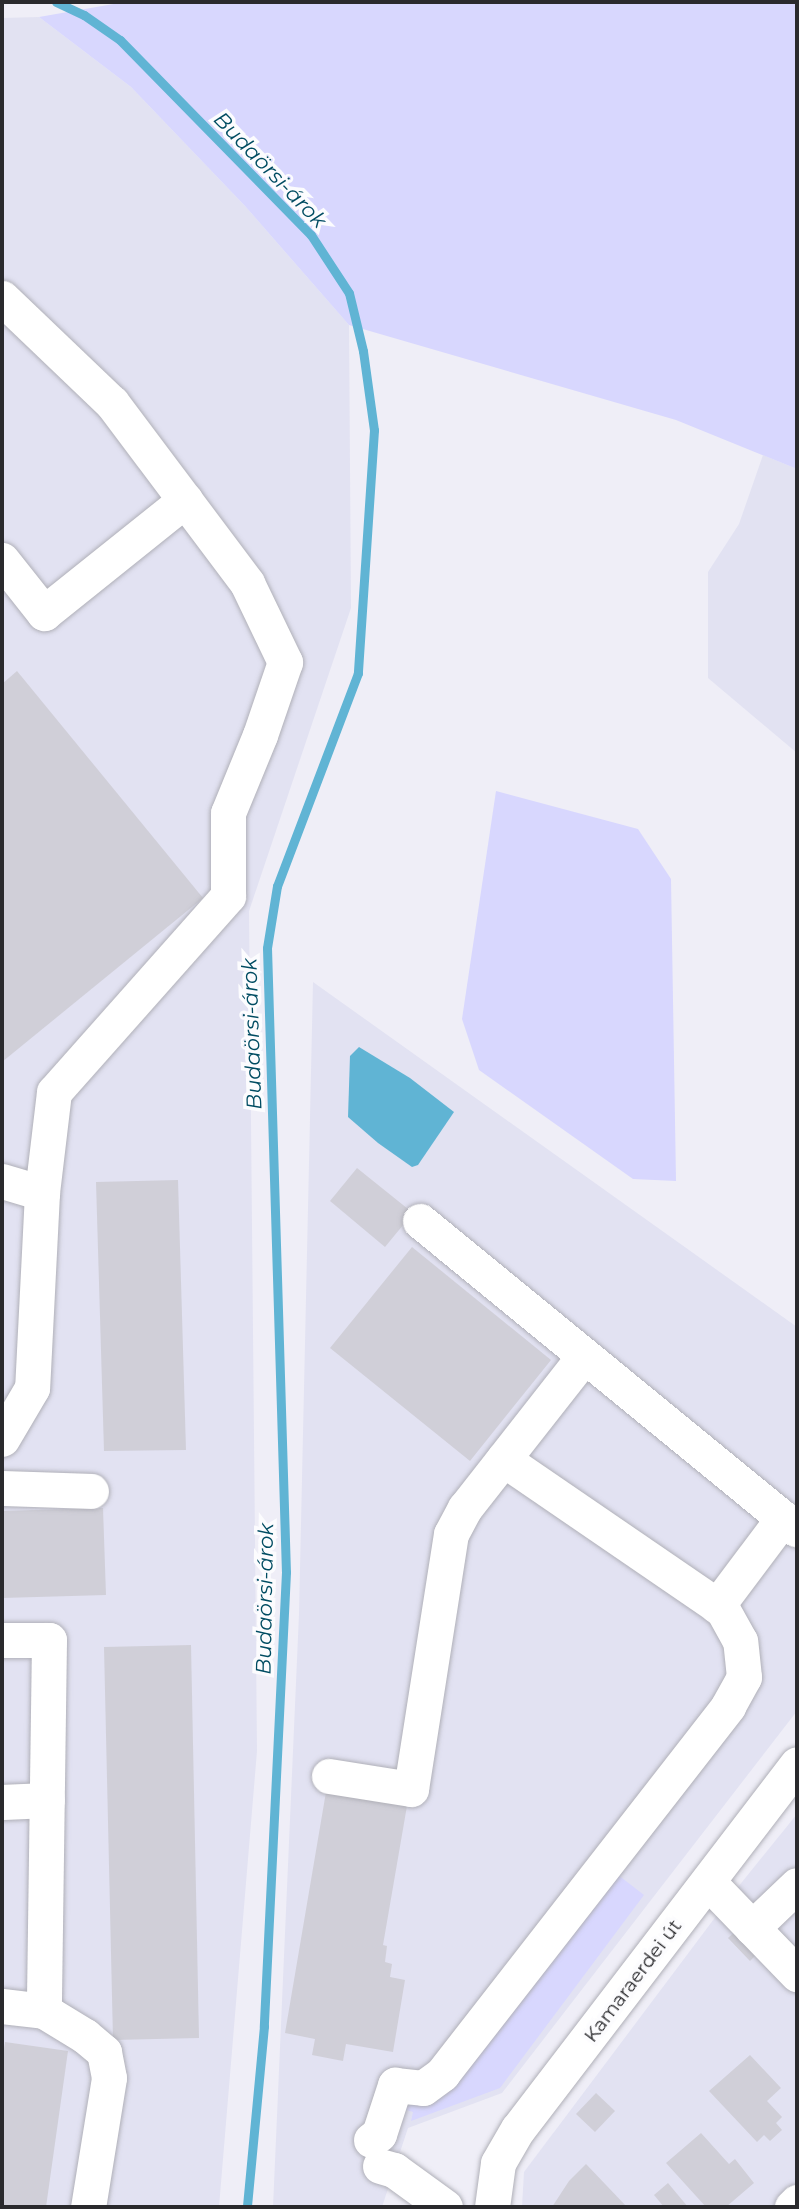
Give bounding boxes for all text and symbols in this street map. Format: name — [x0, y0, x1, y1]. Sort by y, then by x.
water label: Budaörsi-árok — [208, 107, 332, 233]
water label: Budaörsi-árok — [237, 958, 267, 1110]
water label: Budaörsi-árok — [251, 1523, 279, 1675]
street label: Kamaraerdei út — [579, 1915, 687, 2047]

